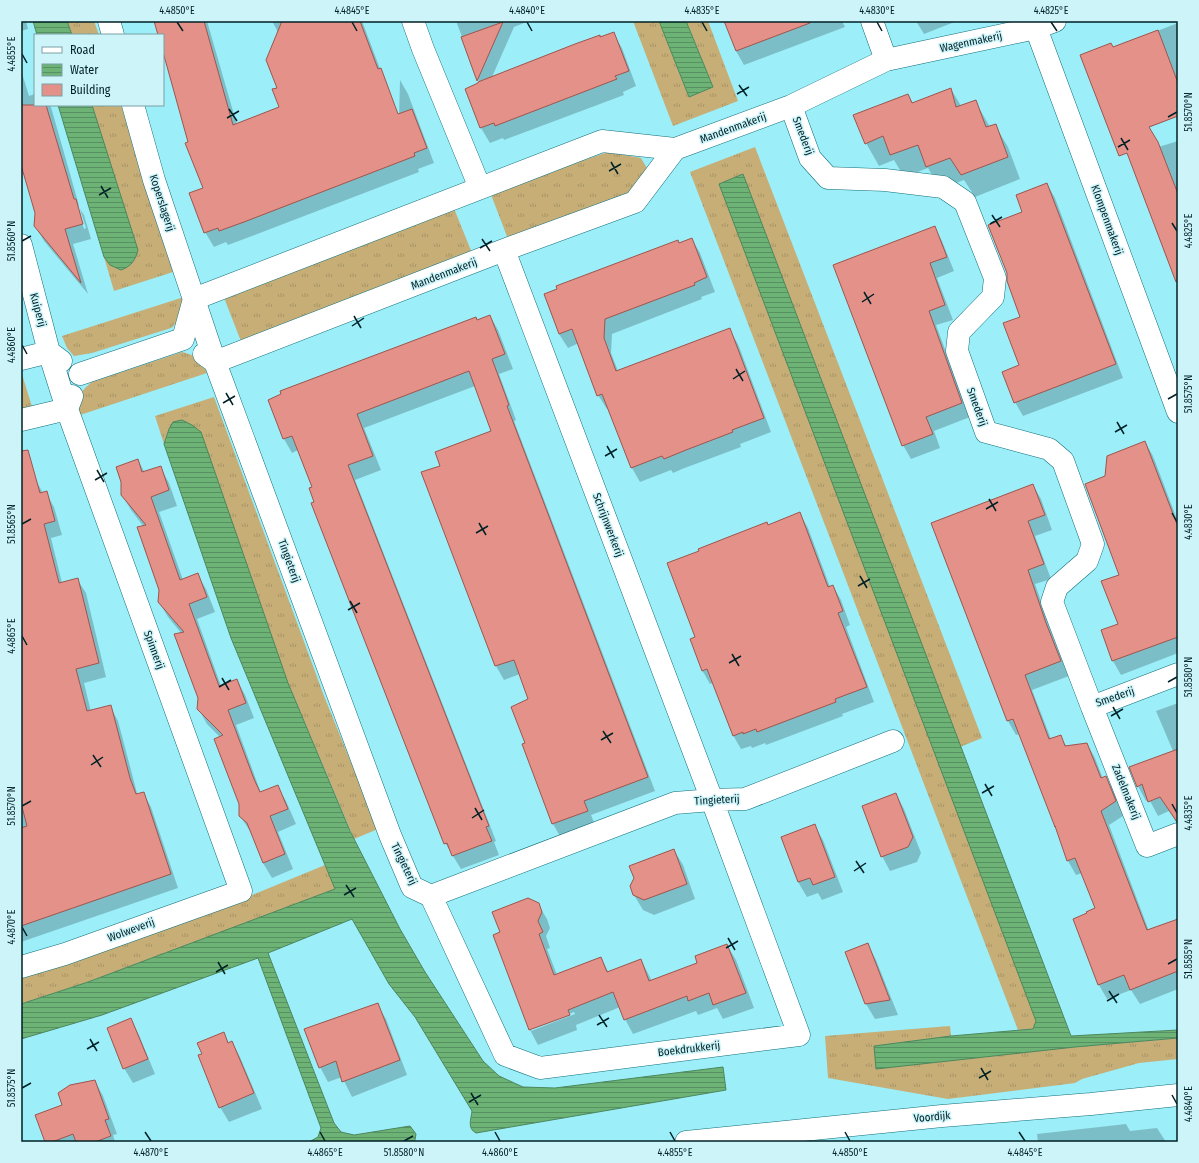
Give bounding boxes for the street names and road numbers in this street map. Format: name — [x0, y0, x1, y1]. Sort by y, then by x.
street label: Wagenmakerij — [939, 29, 1003, 55]
street label: Mandenmakerij — [698, 110, 768, 146]
street label: Smederij — [790, 115, 816, 157]
street label: Koperslagerij — [147, 173, 177, 233]
street label: Klompenmakerij — [1088, 183, 1126, 257]
street label: Mandenmakerij — [409, 255, 479, 293]
street label: Kuiperij — [27, 291, 49, 329]
street label: Smederij — [964, 386, 990, 428]
street label: Schrijnwerkerij — [590, 491, 626, 559]
street label: Tingieterij — [275, 537, 303, 585]
street label: Spinnerij — [141, 629, 167, 671]
street label: Smederij — [1094, 684, 1136, 710]
street label: Zadelmakerij — [1109, 763, 1143, 822]
street label: Tingieterij — [694, 792, 740, 808]
street label: Tingieterij — [388, 841, 420, 887]
street label: Wolweverij — [106, 915, 156, 945]
street label: Boekdrukkerij — [657, 1039, 721, 1059]
street label: Voordijk — [913, 1109, 952, 1125]

